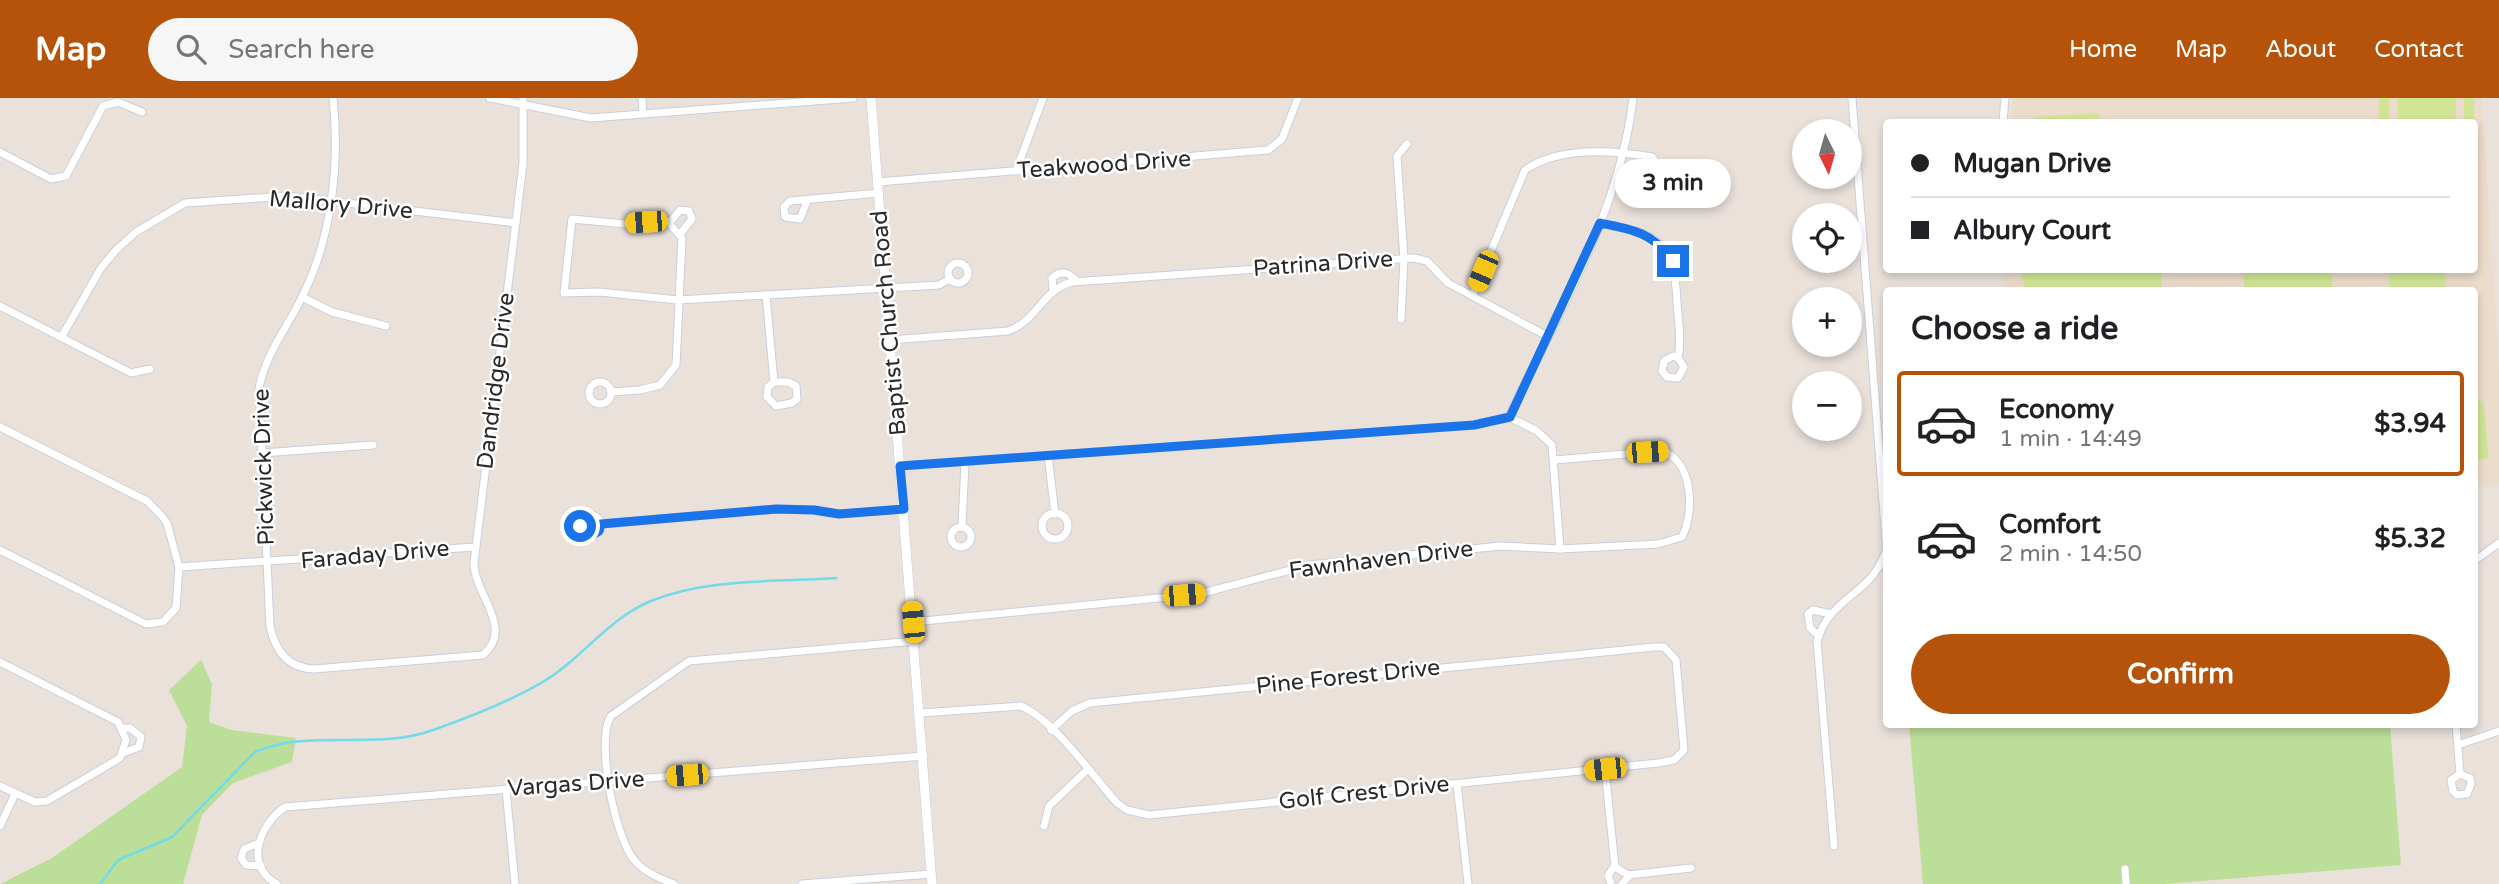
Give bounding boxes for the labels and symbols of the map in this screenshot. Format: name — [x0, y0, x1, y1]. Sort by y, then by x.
north arrow — [1792, 119, 1862, 189]
street label: Teakwood Drive — [1016, 145, 1192, 185]
callout: 3 min — [1615, 159, 1731, 208]
street label: Mallory Drive — [268, 185, 414, 225]
street label: Baptist Church Road — [865, 209, 913, 437]
car — [625, 210, 668, 234]
street label: Patrina Drive — [1252, 245, 1394, 283]
route end — [1657, 245, 1689, 277]
car — [1466, 248, 1501, 294]
street label: Dandridge Drive — [471, 291, 521, 471]
street label: Pickwick Drive — [247, 388, 281, 546]
car — [1626, 440, 1669, 464]
route start — [564, 510, 596, 542]
street label: Faraday Drive — [300, 535, 450, 575]
street label: Fawnhaven Drive — [1287, 535, 1475, 585]
car — [1163, 583, 1206, 607]
car — [901, 600, 926, 644]
street label: Pine Forest Drive — [1255, 653, 1441, 701]
car — [1584, 756, 1627, 782]
car — [666, 763, 709, 787]
street label: Vargas Drive — [507, 765, 645, 803]
street label: Golf Crest Drive — [1277, 770, 1451, 816]

